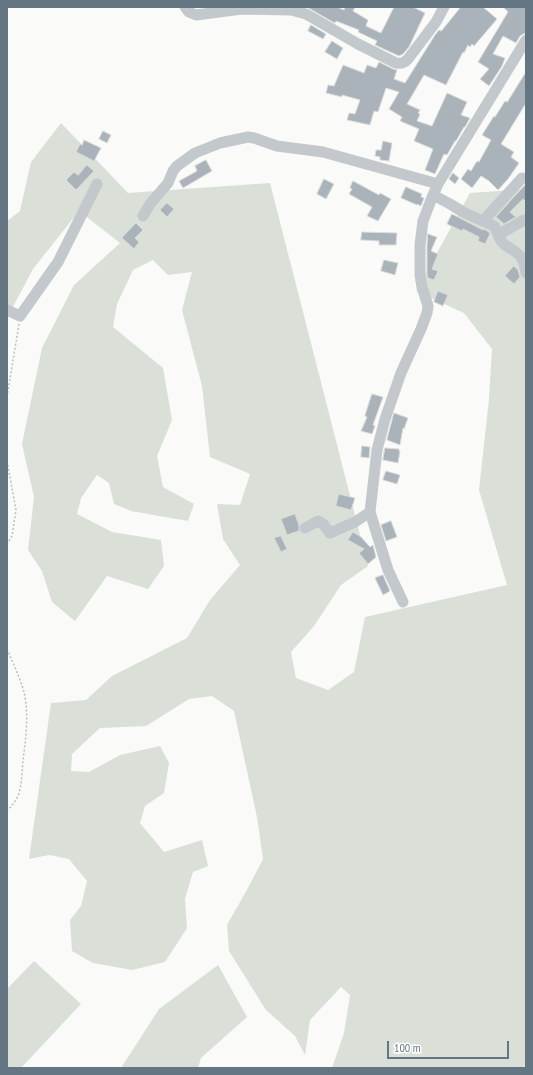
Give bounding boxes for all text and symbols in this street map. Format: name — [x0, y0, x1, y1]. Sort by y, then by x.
scale bar — [389, 1033, 511, 1059]
text: 100 m — [394, 1040, 421, 1055]

